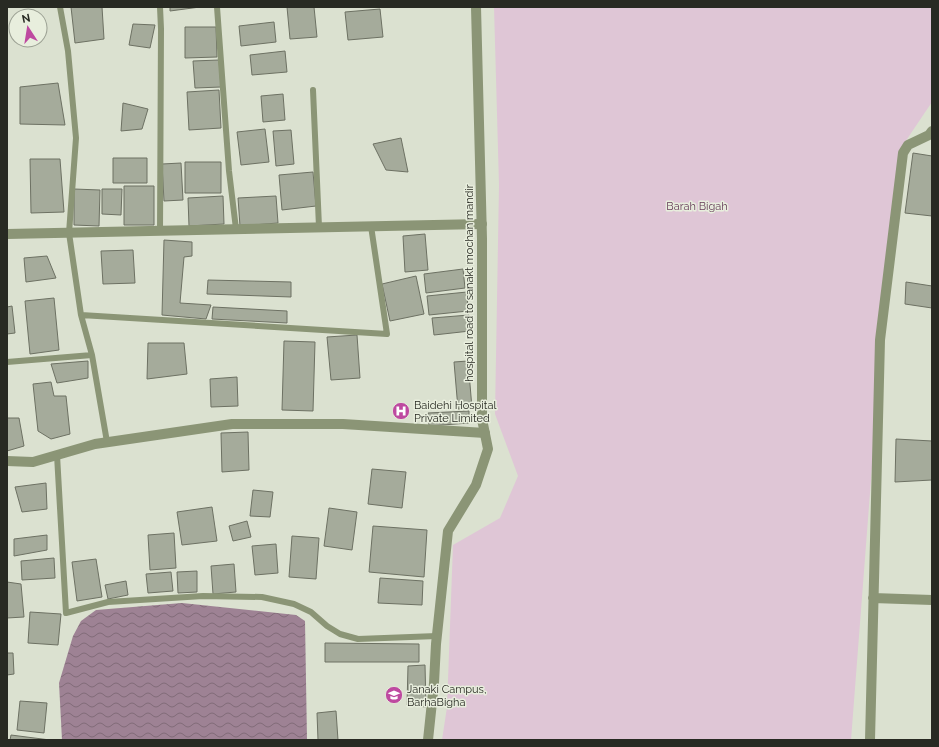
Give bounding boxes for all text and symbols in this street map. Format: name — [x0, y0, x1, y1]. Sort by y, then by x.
north arrow — [8, 8, 48, 48]
text: N — [21, 11, 31, 26]
street label: hospital road to sanakt mochan mandir — [463, 184, 476, 382]
park label: Barah Bigah — [666, 200, 728, 213]
place label: Baidehi Hospital Private Limited — [414, 399, 496, 425]
hospital icon: Baidehi Hospital Private Limited — [391, 401, 411, 421]
place label: Janaki Campus, BarhaBigha — [407, 683, 486, 709]
school or university icon: Janaki Campus, BarhaBigha — [384, 685, 404, 705]

